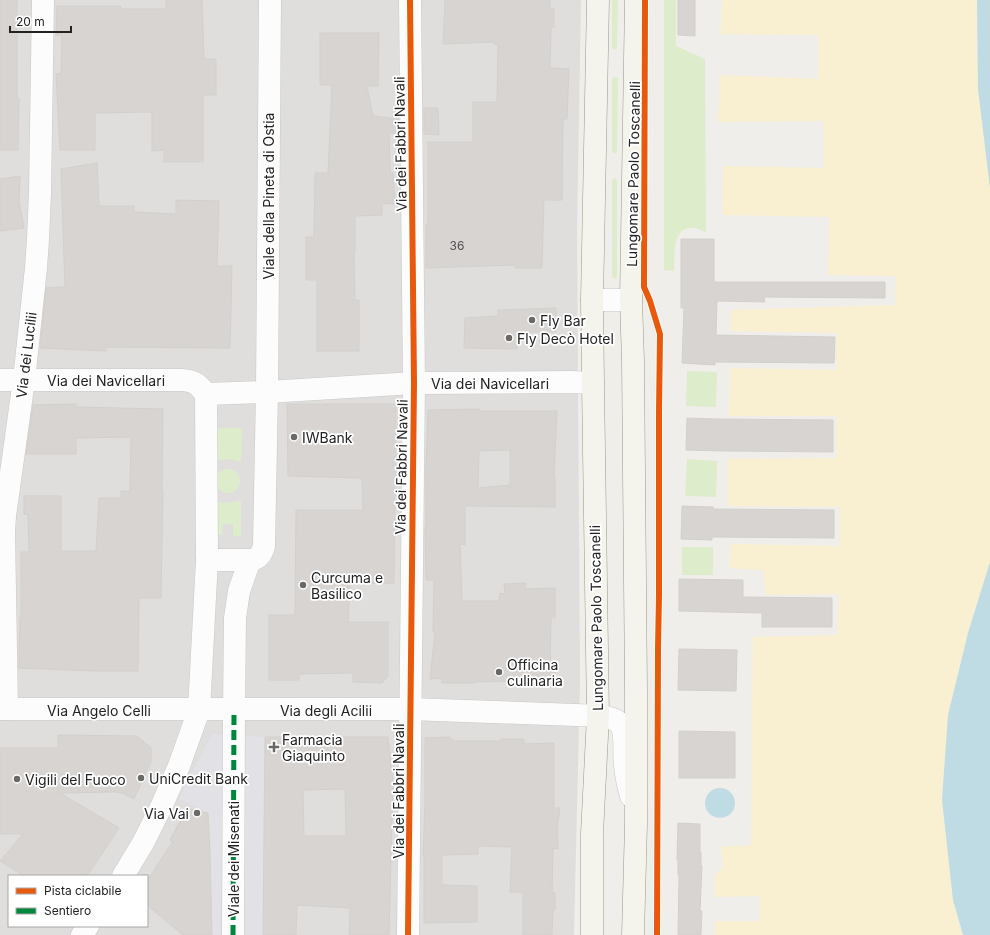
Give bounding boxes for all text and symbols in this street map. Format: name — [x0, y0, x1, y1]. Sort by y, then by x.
scale bar — [10, 8, 71, 34]
text: 20 m — [16, 14, 45, 29]
street label: Via dei Fabbri Navali — [390, 76, 410, 212]
street label: Lungomare Paolo Toscanelli — [623, 81, 643, 267]
street label: Viale della Pineta di Ostia — [260, 113, 277, 279]
house number: 36 — [450, 238, 464, 253]
street label: Via dei Lucilii — [12, 311, 40, 399]
place label: Fly Bar — [540, 312, 586, 329]
marker: Fly Bar — [527, 315, 537, 325]
place label: Fly Decò Hotel — [517, 330, 614, 347]
marker: Fly Decò Hotel — [504, 333, 514, 343]
street label: Via dei Navicellari — [47, 372, 165, 389]
street label: Via dei Navicellari — [431, 375, 549, 392]
street label: Via dei Fabbri Navali — [391, 399, 411, 535]
place label: IWBank — [302, 429, 353, 446]
marker: IWBank — [289, 432, 299, 442]
street label: Lungomare Paolo Toscanelli — [586, 525, 606, 711]
place label: Curcuma e Basilico — [311, 569, 383, 602]
marker: Curcuma e Basilico — [298, 580, 308, 590]
place label: Officina culinaria — [507, 656, 563, 689]
marker: Officina culinaria — [494, 667, 504, 677]
street label: Via Angelo Celli — [47, 702, 151, 719]
street label: Via degli Acilii — [280, 702, 372, 719]
street label: Via dei Fabbri Navali — [390, 723, 407, 859]
place label: Farmacia Giaquinto — [282, 731, 345, 764]
marker: Farmacia Giaquinto — [269, 742, 279, 752]
place label: UniCredit Bank — [149, 770, 248, 787]
place label: Vigili del Fuoco — [25, 771, 126, 788]
marker: UniCredit Bank — [136, 773, 146, 783]
marker: Vigili del Fuoco — [12, 774, 22, 784]
street label: Viale dei Misenati — [225, 801, 242, 917]
place label: Via Vai — [144, 805, 189, 822]
marker: Via Vai — [192, 808, 202, 818]
legend — [8, 875, 148, 927]
text: Pista ciclabile — [44, 883, 121, 898]
text: Sentiero — [44, 903, 91, 918]

